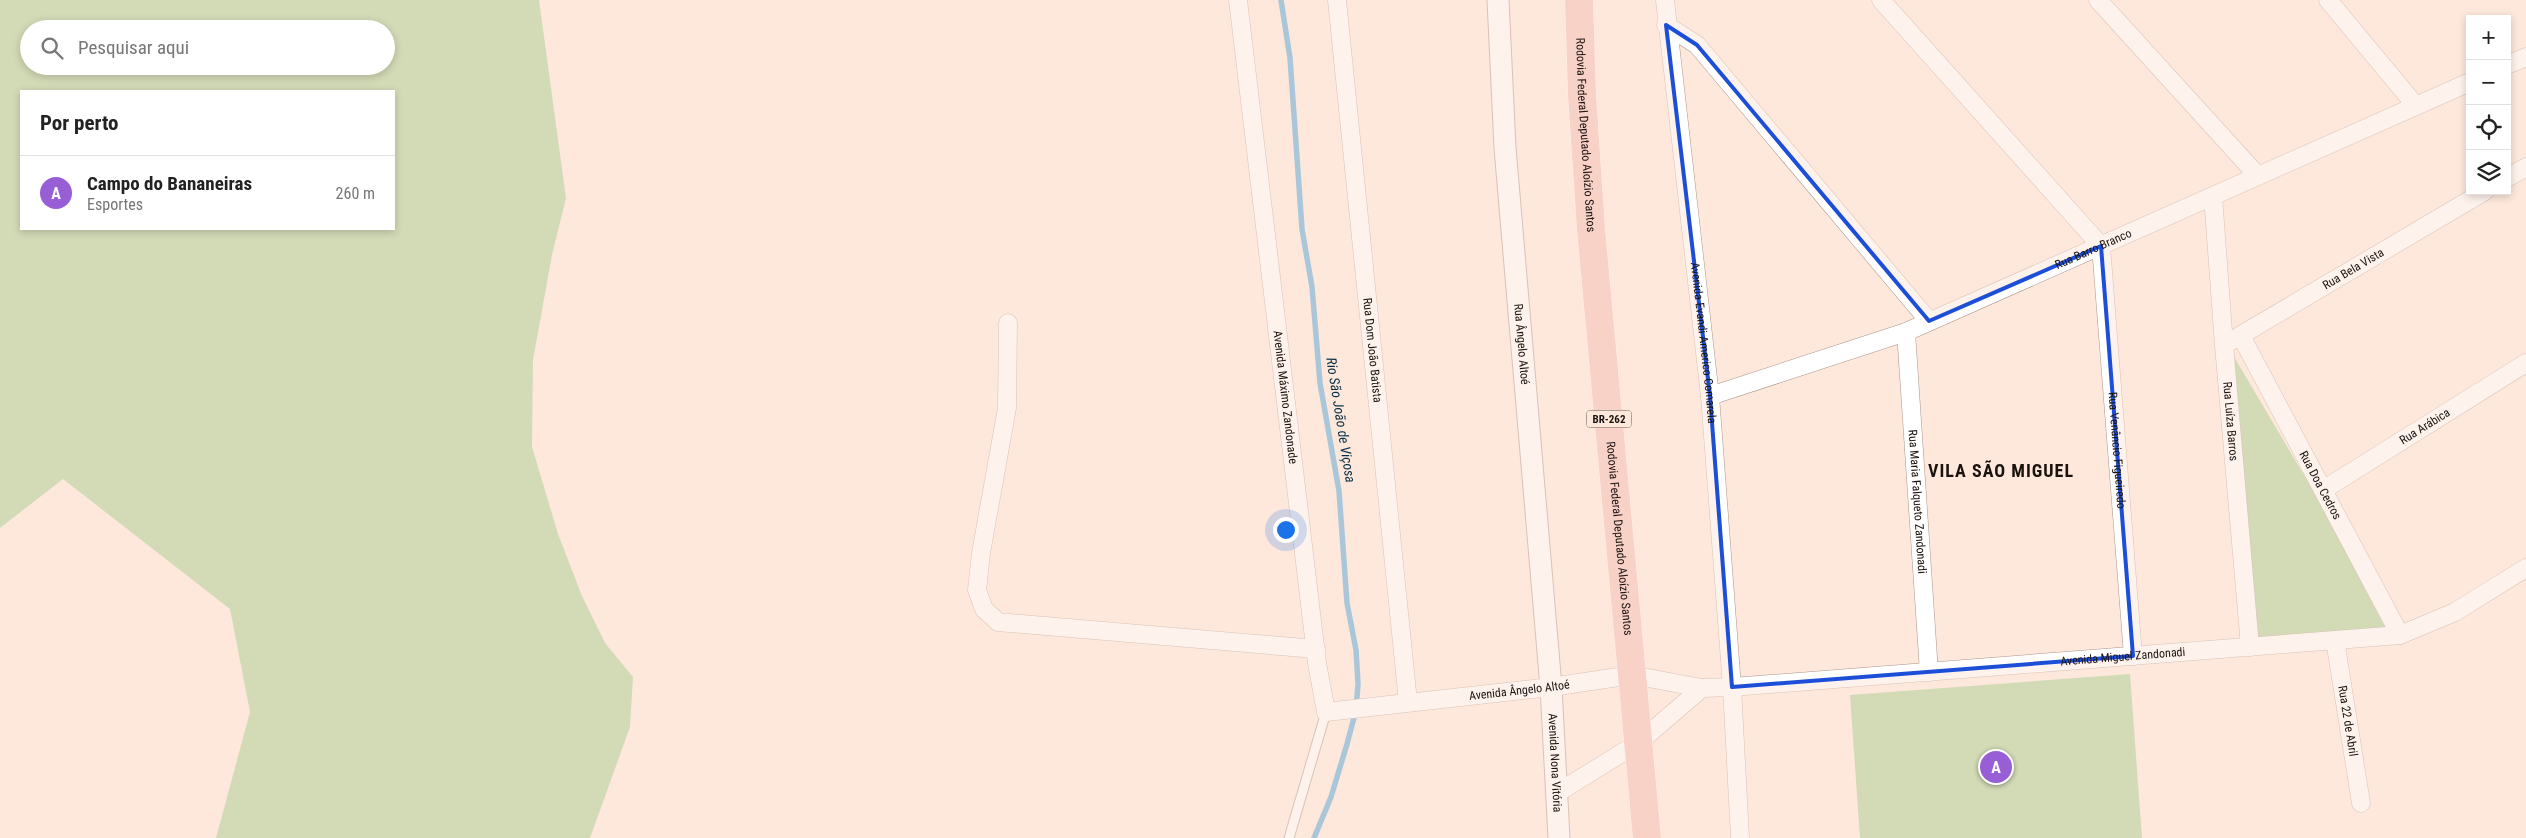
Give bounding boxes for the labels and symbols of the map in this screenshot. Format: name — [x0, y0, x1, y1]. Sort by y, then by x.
street label: Rodovia Federal Deputado Aloízio Santos — [1573, 37, 1598, 233]
street label: Rua Barro Branco — [2053, 226, 2134, 272]
street label: Rua Bela Vista — [2320, 245, 2387, 292]
street label: Avenida Evandi Americo Comarela — [1688, 262, 1719, 424]
street label: Rua Dom João Batista — [1360, 297, 1385, 404]
street label: Rua Ângelo Altoé — [1511, 303, 1532, 386]
street label: Avenida Máximo Zandonade — [1270, 330, 1300, 465]
water label: Rio São João de Viçosa — [1323, 356, 1359, 484]
street label: Rua Luíza Barros — [2220, 381, 2241, 462]
street label: Rua Venâncio Figueiredo — [2105, 391, 2128, 509]
street label: Rua Arábica — [2397, 405, 2453, 447]
road number: BR-262 — [1586, 410, 1632, 428]
street label: Rua Maria Falqueto Zandonadi — [1906, 429, 1929, 574]
street label: Rodovia Federal Deputado Aloízio Santos — [1604, 441, 1635, 636]
street label: Rua Doa Cedros — [2296, 449, 2344, 522]
district label: VILA SÃO MIGUEL — [1928, 460, 2074, 481]
your location — [1273, 517, 1299, 543]
street label: Avenida Miguel Zandonadi — [2060, 645, 2186, 668]
street label: Avenida Ângelo Altoé — [1468, 677, 1571, 703]
street label: Rua 22 de Abril — [2335, 684, 2360, 757]
street label: Avenida Nona Vitória — [1545, 713, 1565, 813]
pin: A — [1980, 748, 2012, 786]

